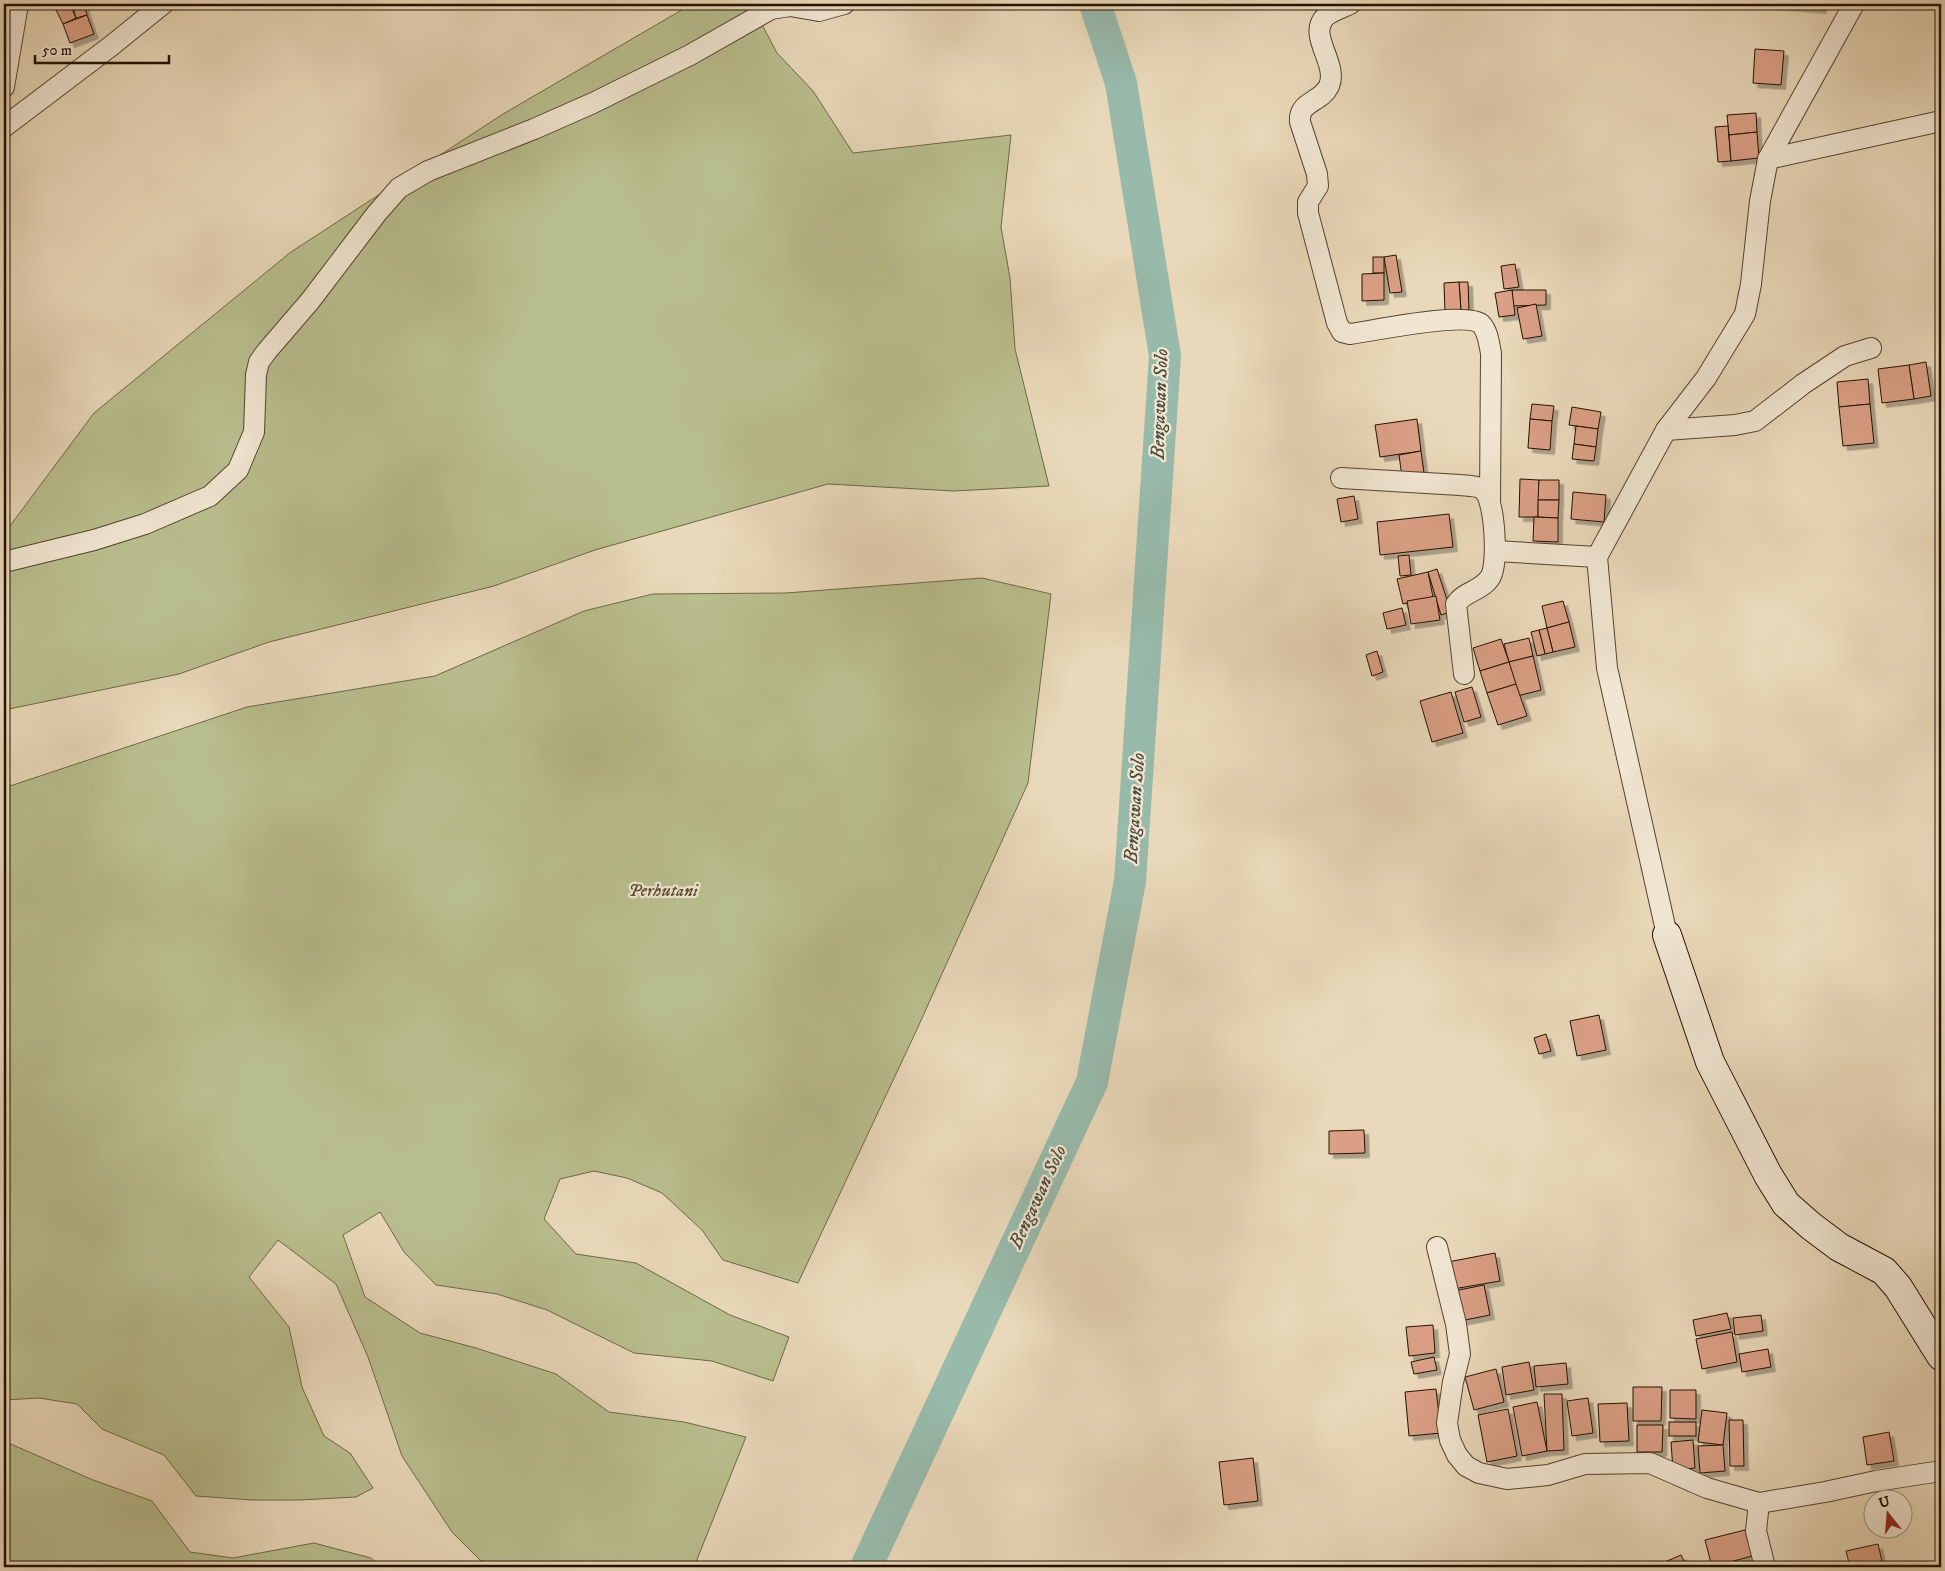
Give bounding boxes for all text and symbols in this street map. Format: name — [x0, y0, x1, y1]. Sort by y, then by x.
scale bar — [35, 32, 169, 64]
text: 50 m — [42, 41, 72, 60]
water label: Bengawan Solo — [1147, 348, 1173, 461]
water label: Bengawan Solo — [1120, 752, 1150, 865]
park label: Perhutani — [628, 880, 699, 902]
water label: Bengawan Solo — [1004, 1142, 1072, 1253]
north arrow — [1862, 1488, 1912, 1538]
text: U — [1877, 1492, 1892, 1513]

